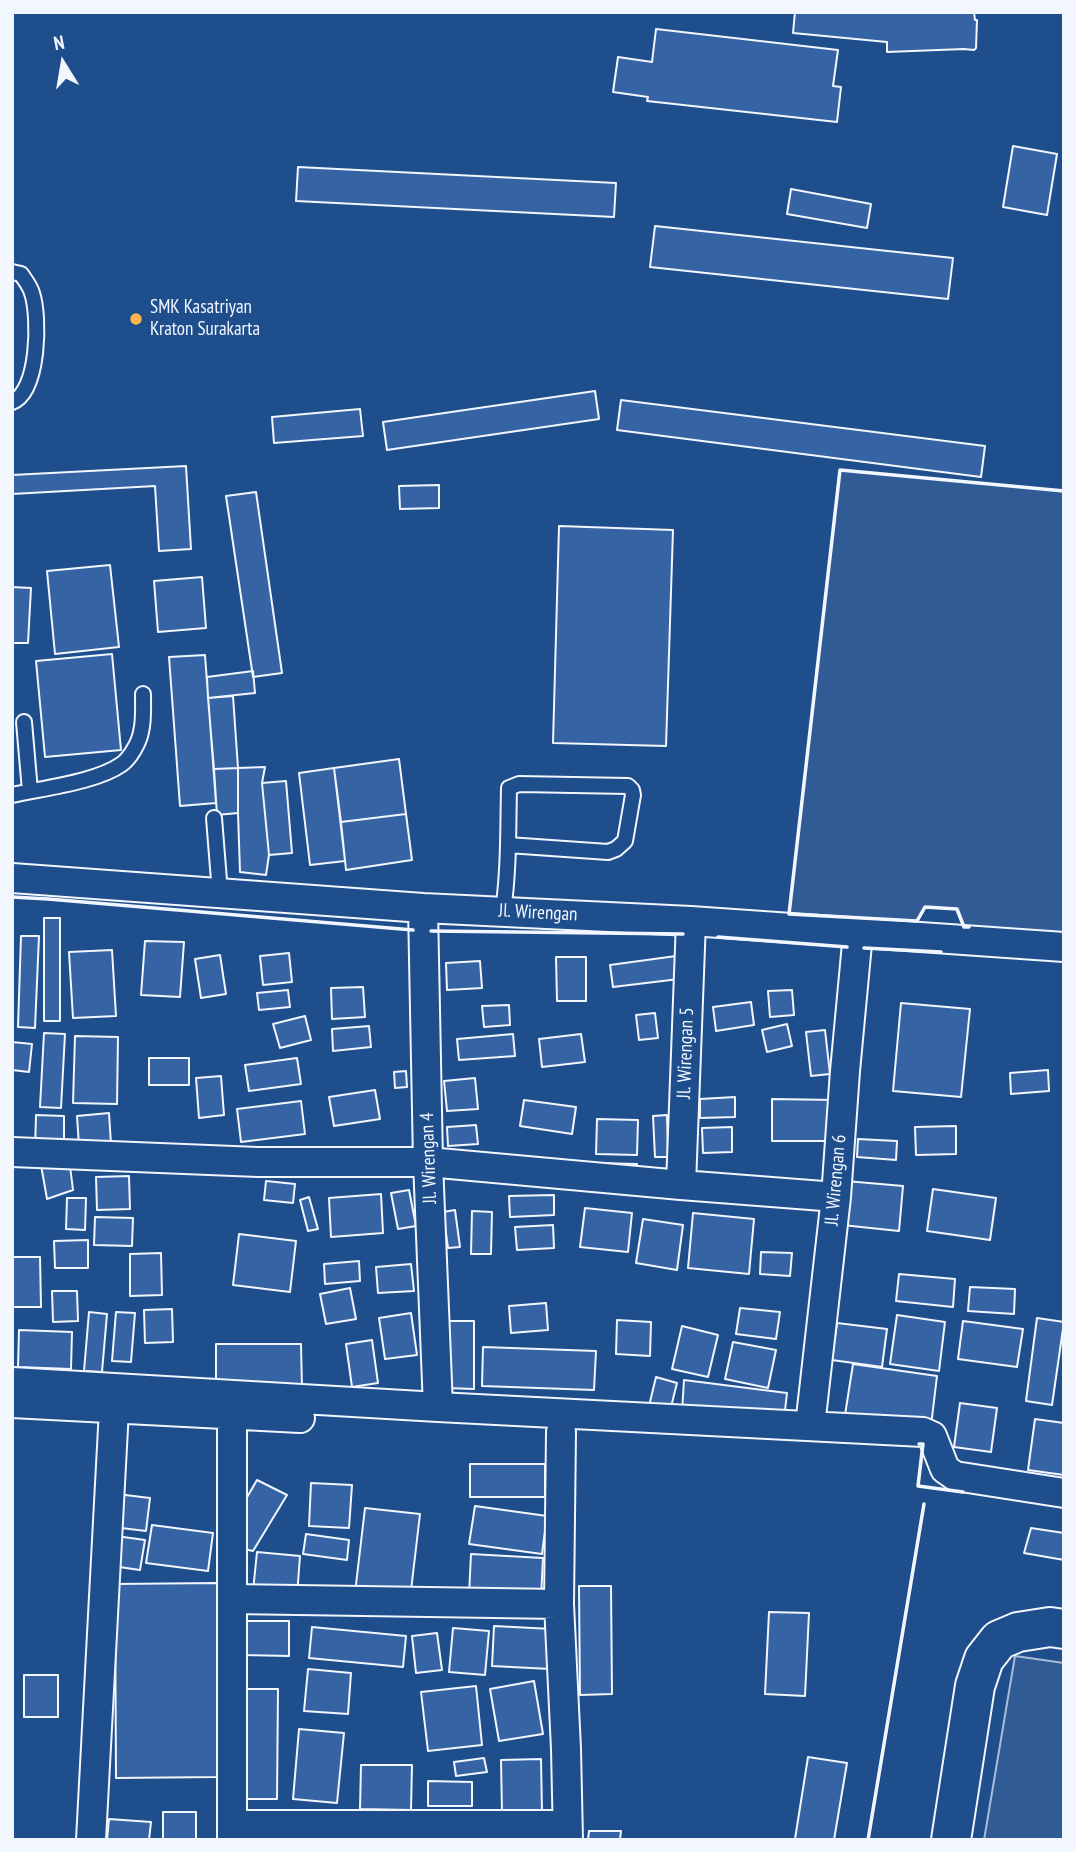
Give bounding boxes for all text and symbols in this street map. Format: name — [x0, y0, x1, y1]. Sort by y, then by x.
north arrow — [28, 28, 98, 98]
text: N — [52, 30, 66, 55]
place label: SMK Kasatriyan Kraton Surakarta — [150, 297, 260, 341]
marker: SMK Kasatriyan Kraton Surakarta — [128, 311, 144, 327]
street label: Jl. Wirengan — [498, 900, 578, 926]
street label: Jl. Wirengan 5 — [673, 1007, 699, 1099]
street label: Jl. Wirengan 4 — [416, 1112, 442, 1204]
street label: Jl. Wirengan 6 — [821, 1133, 851, 1227]

